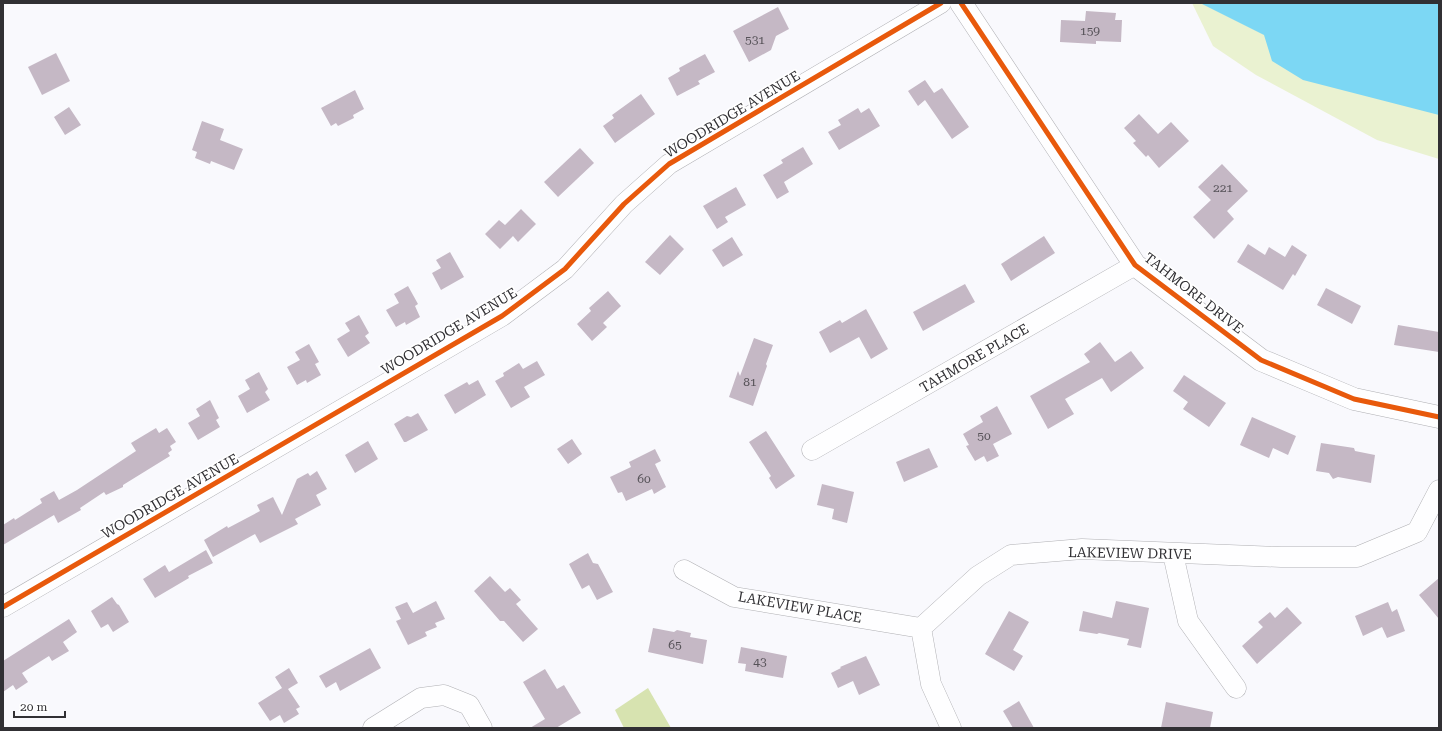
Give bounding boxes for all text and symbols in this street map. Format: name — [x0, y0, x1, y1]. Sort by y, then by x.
house number: 159 — [1080, 24, 1100, 38]
house number: 531 — [745, 33, 765, 47]
street label: WOODRIDGE AVENUE — [661, 67, 803, 161]
house number: 221 — [1213, 181, 1233, 195]
street label: TAHMORE DRIVE — [1141, 249, 1247, 337]
street label: WOODRIDGE AVENUE — [378, 284, 520, 378]
street label: TAHMORE PLACE — [917, 320, 1031, 396]
house number: 81 — [743, 375, 757, 389]
house number: 50 — [977, 429, 991, 443]
street label: WOODRIDGE AVENUE — [99, 450, 241, 542]
house number: 60 — [637, 472, 651, 486]
street label: LAKEVIEW DRIVE — [1068, 544, 1192, 562]
street label: LAKEVIEW PLACE — [737, 588, 863, 626]
house number: 65 — [668, 638, 682, 652]
house number: 43 — [753, 655, 767, 669]
scale bar — [14, 693, 65, 719]
text: 20 m — [20, 700, 47, 714]

